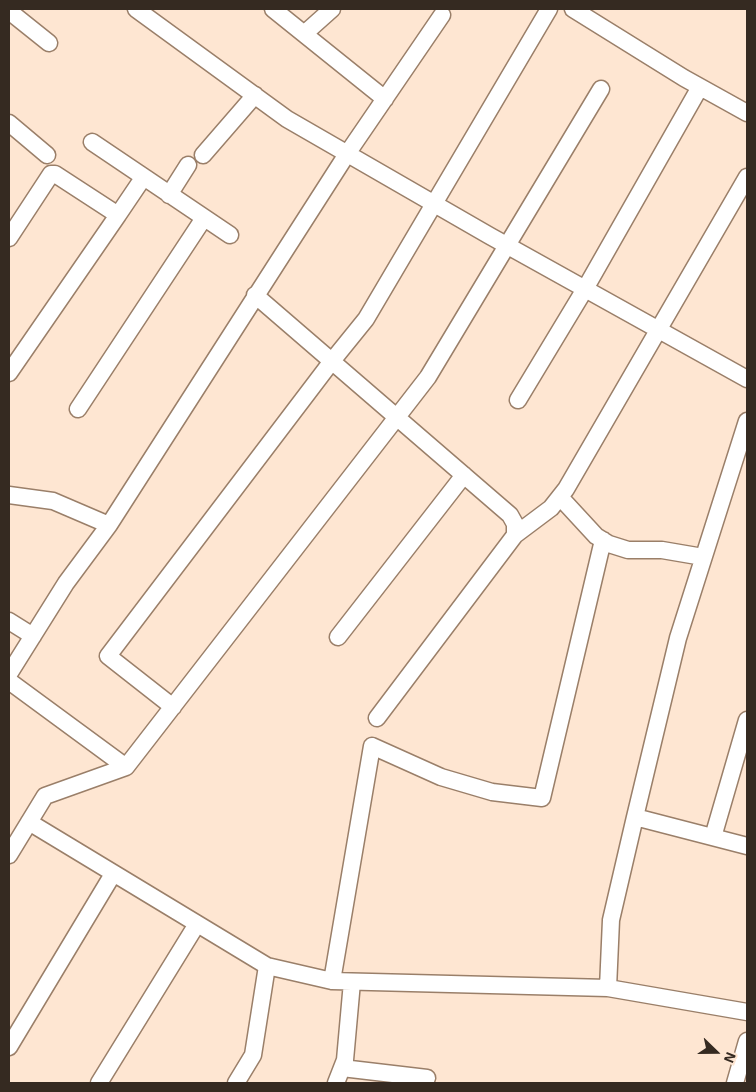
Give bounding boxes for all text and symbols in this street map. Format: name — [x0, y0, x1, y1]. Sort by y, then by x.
north arrow — [691, 1027, 741, 1077]
text: N — [721, 1050, 740, 1066]

